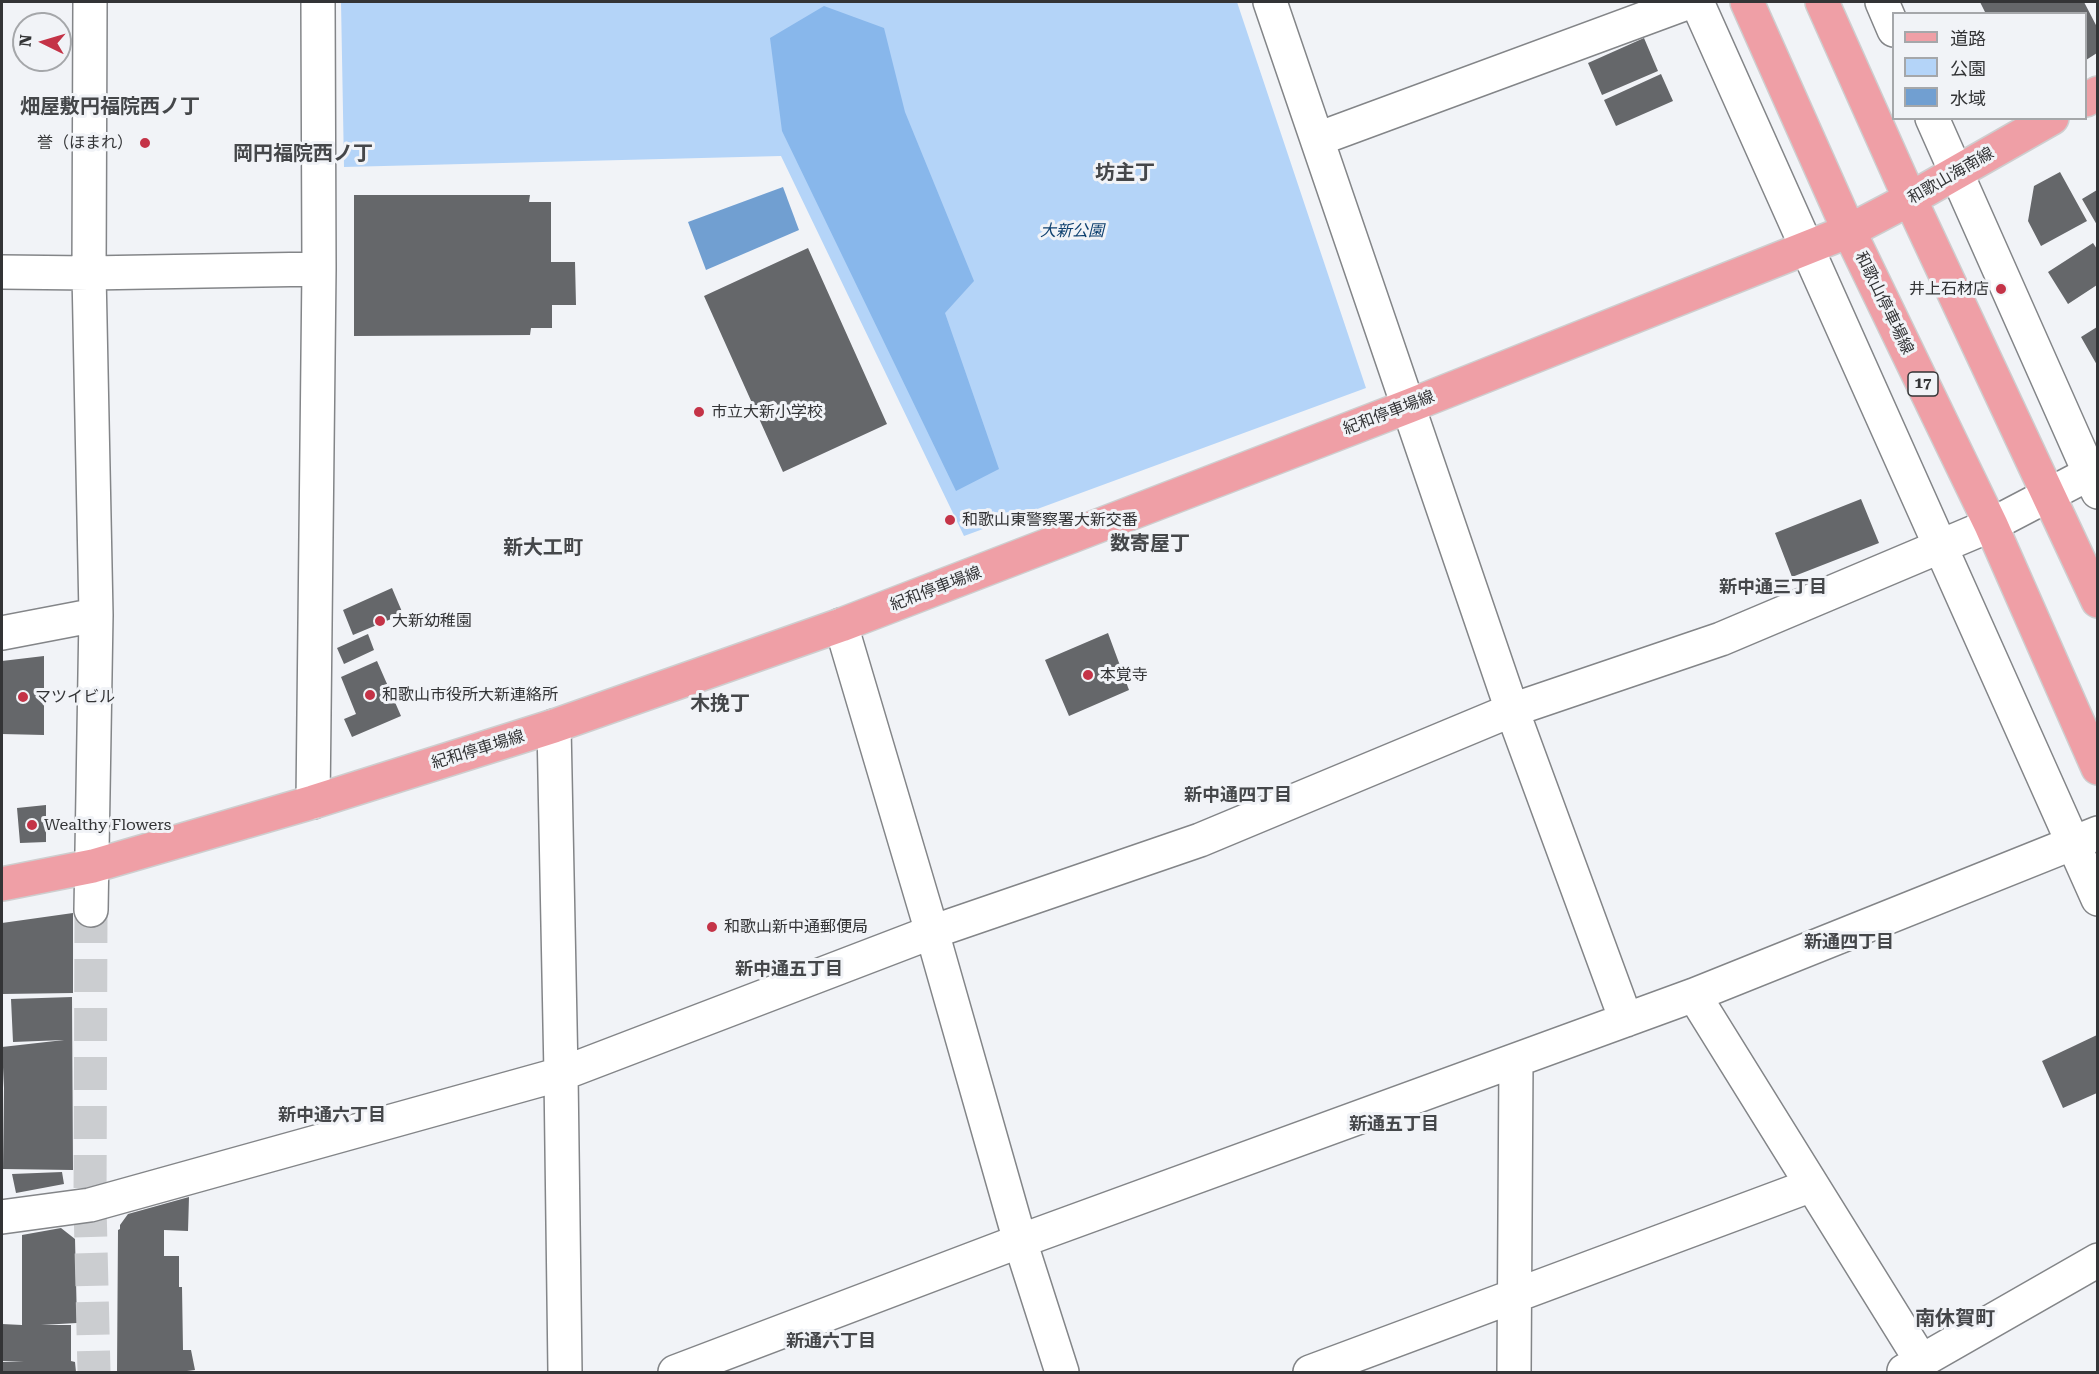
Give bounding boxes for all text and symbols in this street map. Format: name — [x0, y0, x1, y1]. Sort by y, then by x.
north arrow — [12, 12, 72, 72]
legend — [1892, 12, 2087, 120]
text: 道路 — [1950, 28, 1986, 49]
text: N — [16, 34, 36, 48]
text: 公園 — [1950, 58, 1986, 79]
text: 水域 — [1950, 88, 1986, 109]
district label: 畑屋敷円福院西ノ丁 — [20, 95, 200, 119]
place label: 誉（ほまれ） — [37, 133, 133, 153]
marker: 誉（ほまれ） — [138, 136, 152, 150]
district label: 岡円福院西ノ丁 — [233, 142, 373, 166]
street label: 和歌山海南線 — [1905, 144, 1997, 208]
district label: 坊主丁 — [1095, 161, 1155, 185]
park label: 大新公園 — [1040, 221, 1104, 241]
street label: 和歌山停車場線 — [1851, 248, 1917, 358]
place label: 井上石材店 — [1909, 279, 1989, 299]
marker: 井上石材店 — [1994, 282, 2008, 296]
road number: 17 — [1908, 372, 1938, 396]
street label: 紀和停車場線 — [1341, 387, 1437, 439]
place label: 市立大新小学校 — [711, 402, 823, 422]
marker: 市立大新小学校 — [692, 405, 706, 419]
place label: 和歌山東警察署大新交番 — [962, 510, 1138, 530]
marker: 和歌山東警察署大新交番 — [943, 513, 957, 527]
district label: 数寄屋丁 — [1110, 532, 1190, 556]
district label: 新大工町 — [503, 536, 583, 560]
street label: 紀和停車場線 — [888, 563, 984, 615]
district label: 新中通三丁目 — [1719, 577, 1827, 599]
place label: 大新幼稚園 — [392, 611, 472, 631]
marker: 大新幼稚園 — [373, 614, 387, 628]
place label: 本覚寺 — [1100, 665, 1148, 685]
marker: 本覚寺 — [1081, 668, 1095, 682]
place label: 和歌山市役所大新連絡所 — [382, 685, 558, 705]
place label: マツイビル — [35, 687, 115, 707]
marker: 和歌山市役所大新連絡所 — [363, 688, 377, 702]
marker: マツイビル — [16, 690, 30, 704]
district label: 木挽丁 — [690, 692, 750, 716]
street label: 紀和停車場線 — [429, 727, 527, 773]
district label: 新中通四丁目 — [1184, 785, 1292, 807]
place label: Wealthy Flowers — [44, 815, 171, 835]
marker: Wealthy Flowers — [25, 818, 39, 832]
place label: 和歌山新中通郵便局 — [724, 917, 868, 937]
marker: 和歌山新中通郵便局 — [705, 920, 719, 934]
district label: 新通四丁目 — [1804, 932, 1894, 954]
district label: 新中通五丁目 — [735, 959, 843, 981]
district label: 新中通六丁目 — [278, 1105, 386, 1127]
district label: 新通五丁目 — [1349, 1114, 1439, 1136]
district label: 南休賀町 — [1915, 1307, 1995, 1331]
district label: 新通六丁目 — [786, 1331, 876, 1353]

